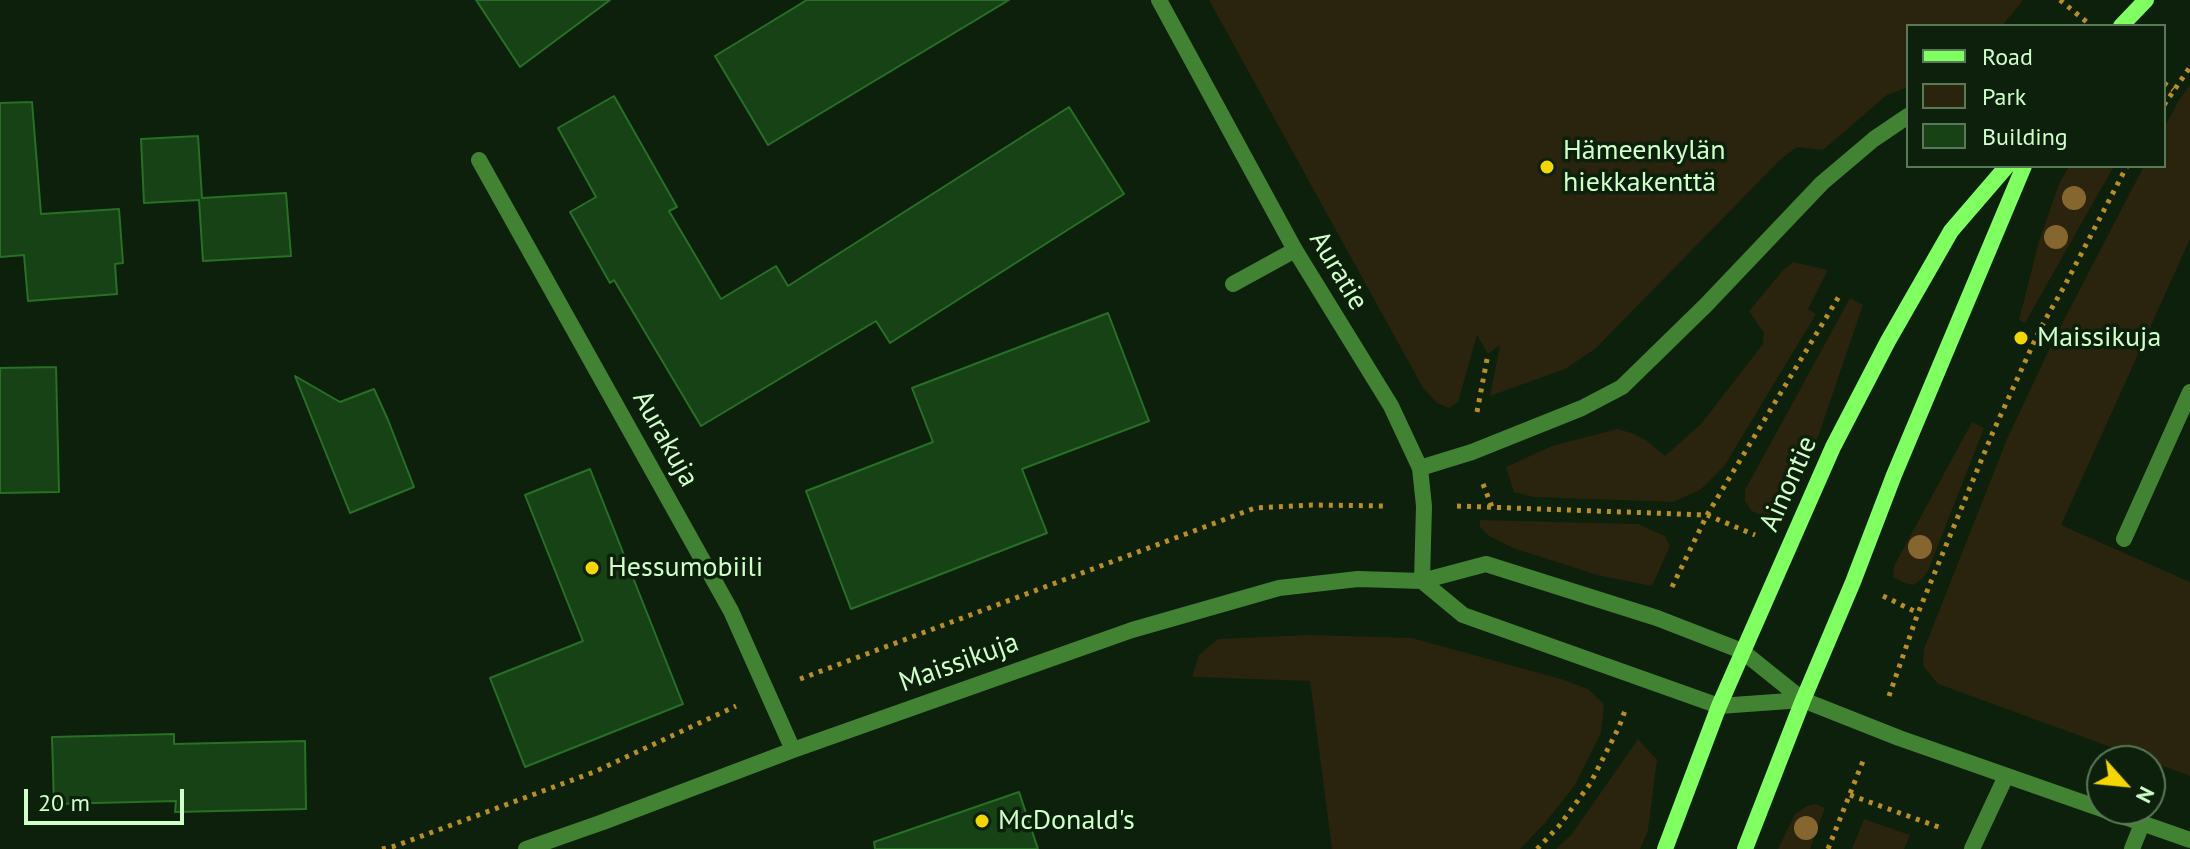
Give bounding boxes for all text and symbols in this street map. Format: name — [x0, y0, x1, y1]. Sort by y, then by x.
legend — [1906, 24, 2166, 168]
text: Road — [1982, 41, 2033, 72]
text: Park — [1982, 81, 2026, 112]
text: Building — [1982, 121, 2068, 152]
place label: Hämeenkylän hiekkakenttä — [1563, 134, 1726, 200]
marker: Hämeenkylän hiekkakenttä — [1538, 158, 1556, 176]
street label: Auratie — [1301, 225, 1375, 317]
place label: Maissikuja — [2037, 321, 2161, 355]
marker: Maissikuja — [2012, 329, 2030, 347]
street label: Aurakuja — [625, 385, 705, 493]
street label: Ainontie — [1753, 431, 1825, 537]
place label: Hessumobiili — [608, 551, 763, 585]
marker: Hessumobiili — [583, 559, 601, 577]
street label: Maissikuja — [895, 626, 1023, 700]
north arrow — [2086, 745, 2166, 825]
scale bar — [28, 773, 188, 823]
text: N — [2130, 782, 2161, 808]
text: 20 m — [38, 787, 90, 818]
place label: McDonald's — [998, 804, 1135, 838]
marker: McDonald's — [973, 812, 991, 830]

